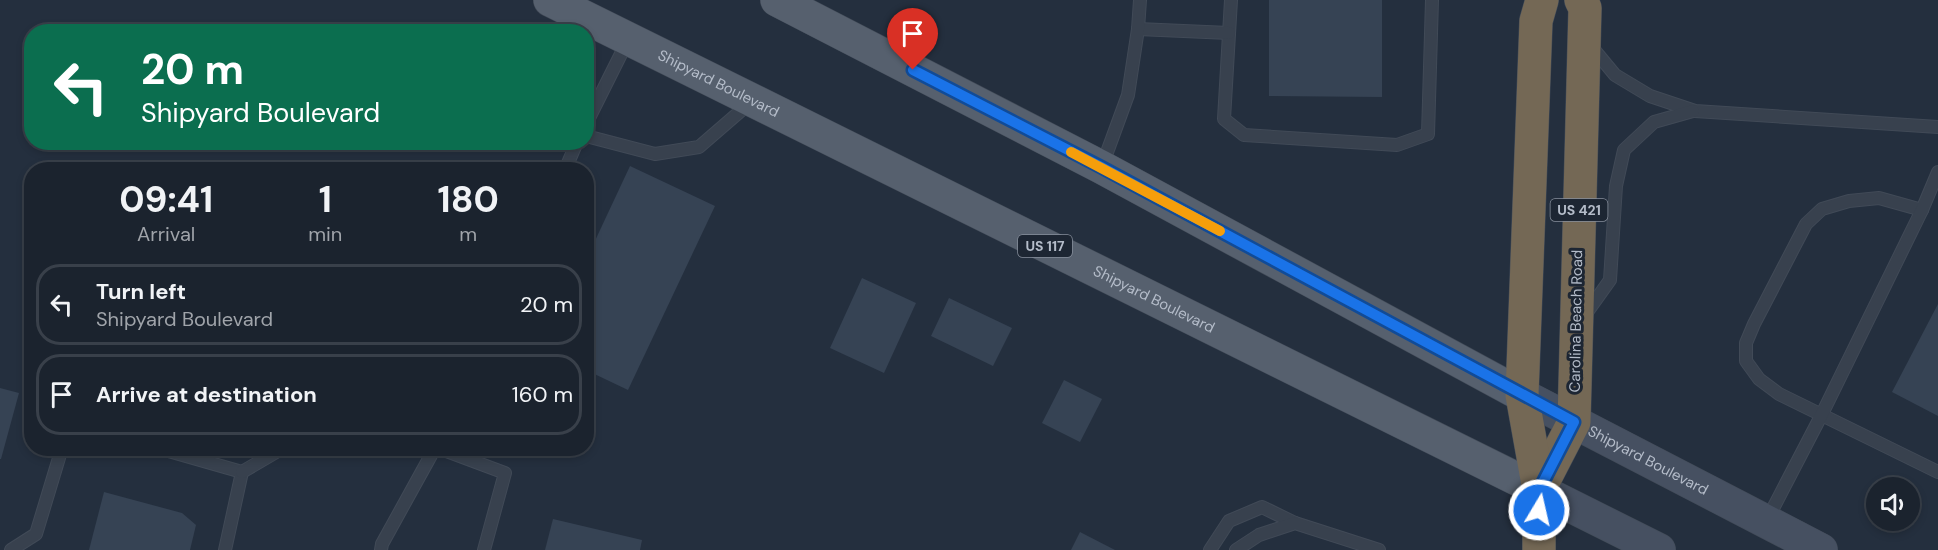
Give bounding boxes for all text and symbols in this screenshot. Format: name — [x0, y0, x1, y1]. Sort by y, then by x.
pin — [887, 8, 938, 70]
icon: arrive — [896, 17, 929, 50]
text: 20 m — [141, 42, 244, 97]
street label: Shipyard Boulevard — [654, 45, 782, 122]
icon: left — [42, 48, 120, 126]
text: Shipyard Boulevard — [141, 95, 380, 130]
text: 09:41 — [119, 176, 213, 223]
text: 1 — [319, 176, 332, 223]
text: 180 — [438, 176, 499, 223]
road number: US 421 — [1550, 199, 1608, 221]
text: Arrival — [137, 221, 195, 247]
text: min — [308, 221, 342, 247]
text: m — [459, 221, 477, 247]
road number: US 117 — [1018, 235, 1072, 257]
street label: Carolina Beach Road — [1565, 250, 1587, 392]
street label: Shipyard Boulevard — [1090, 261, 1218, 338]
text: Turn left — [96, 277, 186, 306]
icon: left — [45, 288, 78, 321]
text: 20 m — [520, 290, 573, 319]
text: Shipyard Boulevard — [96, 306, 273, 332]
icon: arrive — [45, 378, 78, 411]
text: Arrive at destination — [96, 380, 317, 409]
text: 160 m — [512, 380, 573, 409]
street label: Shipyard Boulevard — [1584, 421, 1712, 500]
map controls — [1866, 477, 1920, 531]
button: sound — [1866, 477, 1920, 531]
position arrow — [1507, 478, 1571, 542]

